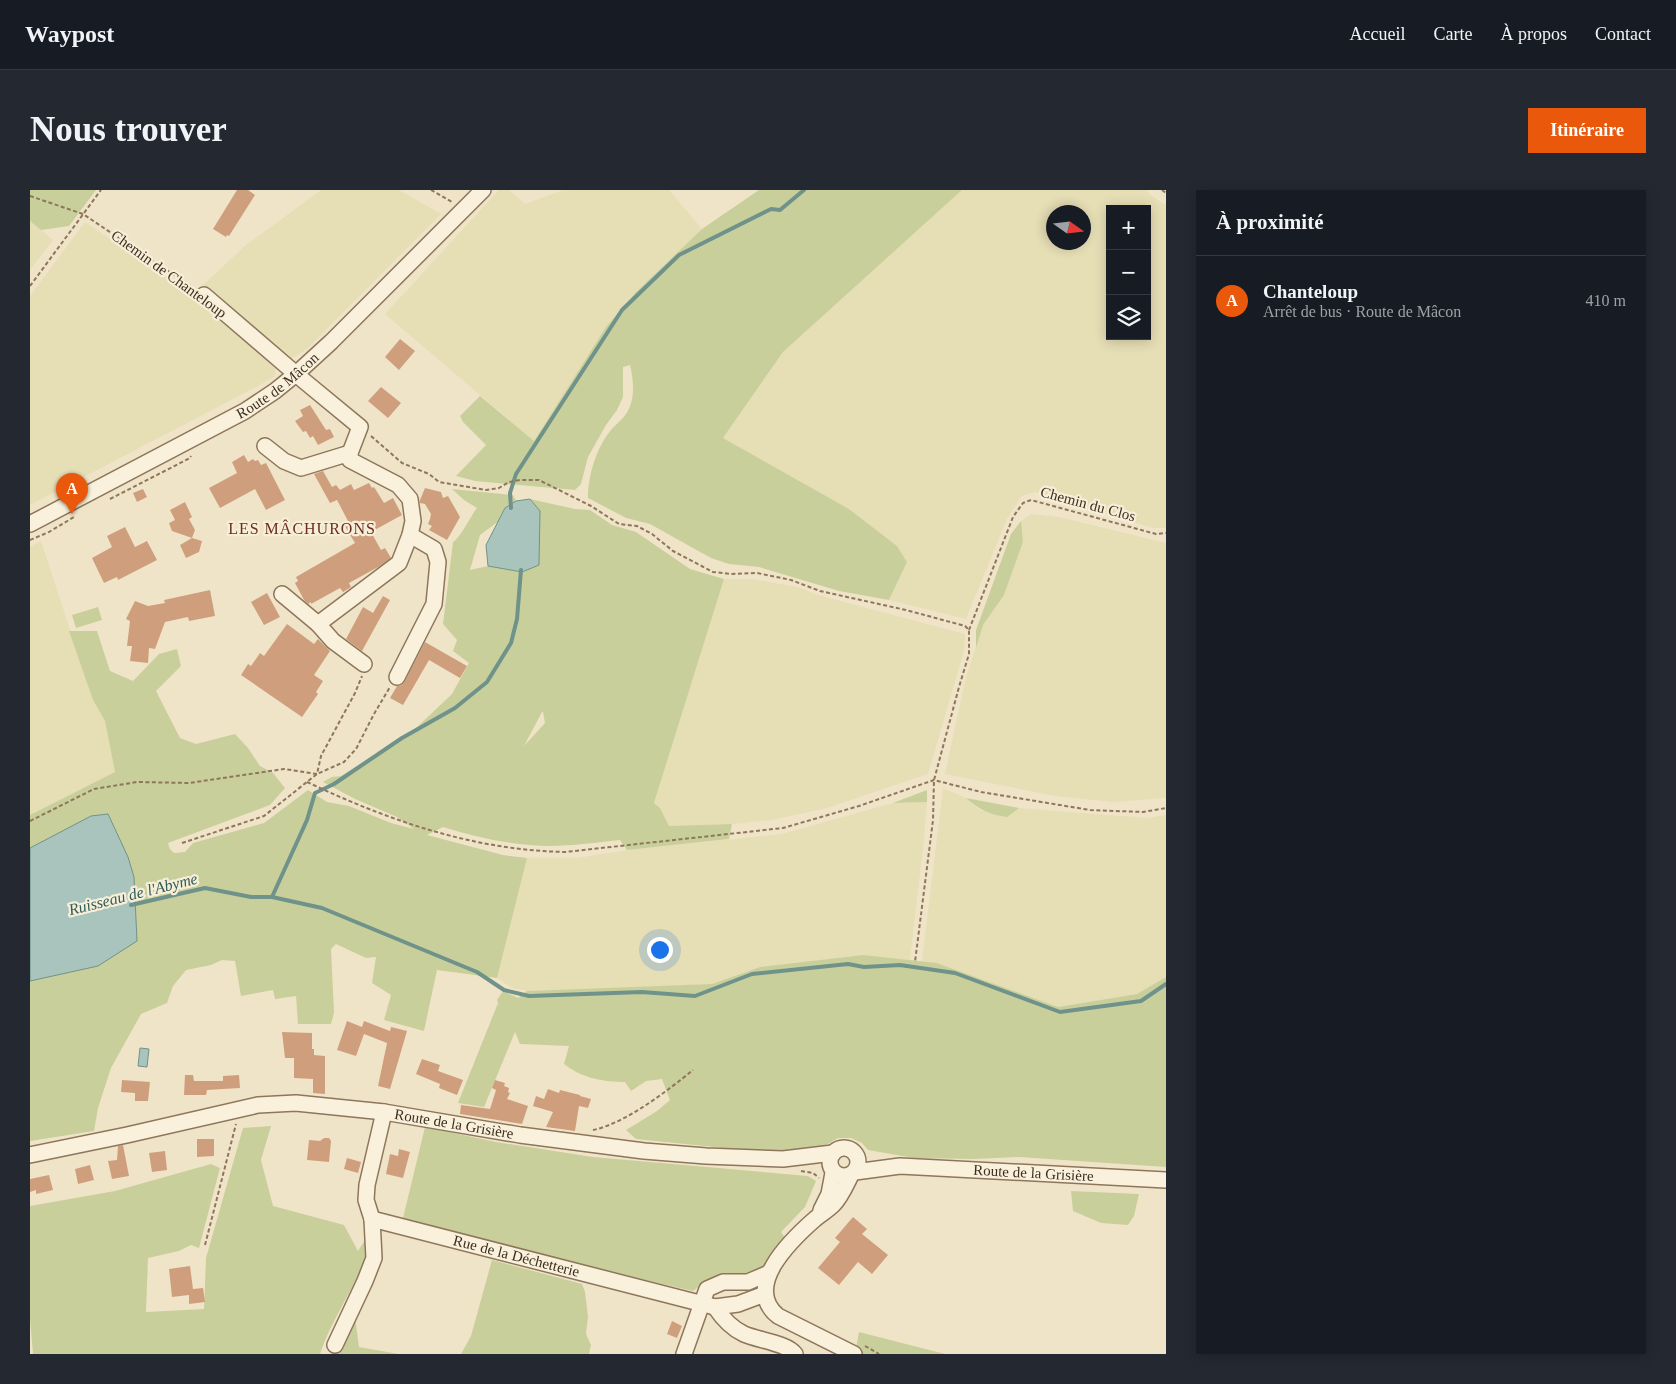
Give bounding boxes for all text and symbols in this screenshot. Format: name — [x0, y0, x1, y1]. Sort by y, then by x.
text: Waypost — [25, 21, 114, 47]
text: Accueil — [1350, 24, 1406, 44]
text: Carte — [1434, 24, 1473, 44]
text: À propos — [1501, 24, 1567, 44]
text: Contact — [1595, 24, 1651, 44]
button: Itinéraire — [1528, 108, 1646, 153]
text: Nous trouver — [30, 110, 227, 149]
north arrow — [1046, 205, 1091, 250]
map controls — [1106, 205, 1151, 340]
button: + — [1106, 205, 1151, 250]
text: À proximité — [1216, 210, 1324, 234]
street label: Chemin de Chanteloup — [108, 227, 230, 321]
button: − — [1106, 250, 1151, 295]
text: Chanteloup — [1263, 281, 1358, 302]
text: A — [1226, 292, 1238, 309]
text: 410 m — [1586, 292, 1626, 309]
button: layers — [1106, 295, 1151, 340]
text: Arrêt de bus · Route de Mâcon — [1263, 303, 1461, 320]
street label: Route de Mâcon — [234, 349, 322, 422]
pin: A — [56, 473, 88, 514]
street label: Chemin du Clos — [1039, 484, 1137, 524]
district label: LES MÂCHURONS — [228, 519, 376, 537]
water label: Ruisseau de l'Abyme — [66, 870, 199, 919]
your location — [647, 937, 673, 963]
street label: Route de la Grisière — [393, 1106, 515, 1142]
street label: Route de la Grisière — [973, 1162, 1094, 1184]
street label: Rue de la Déchetterie — [452, 1232, 582, 1280]

